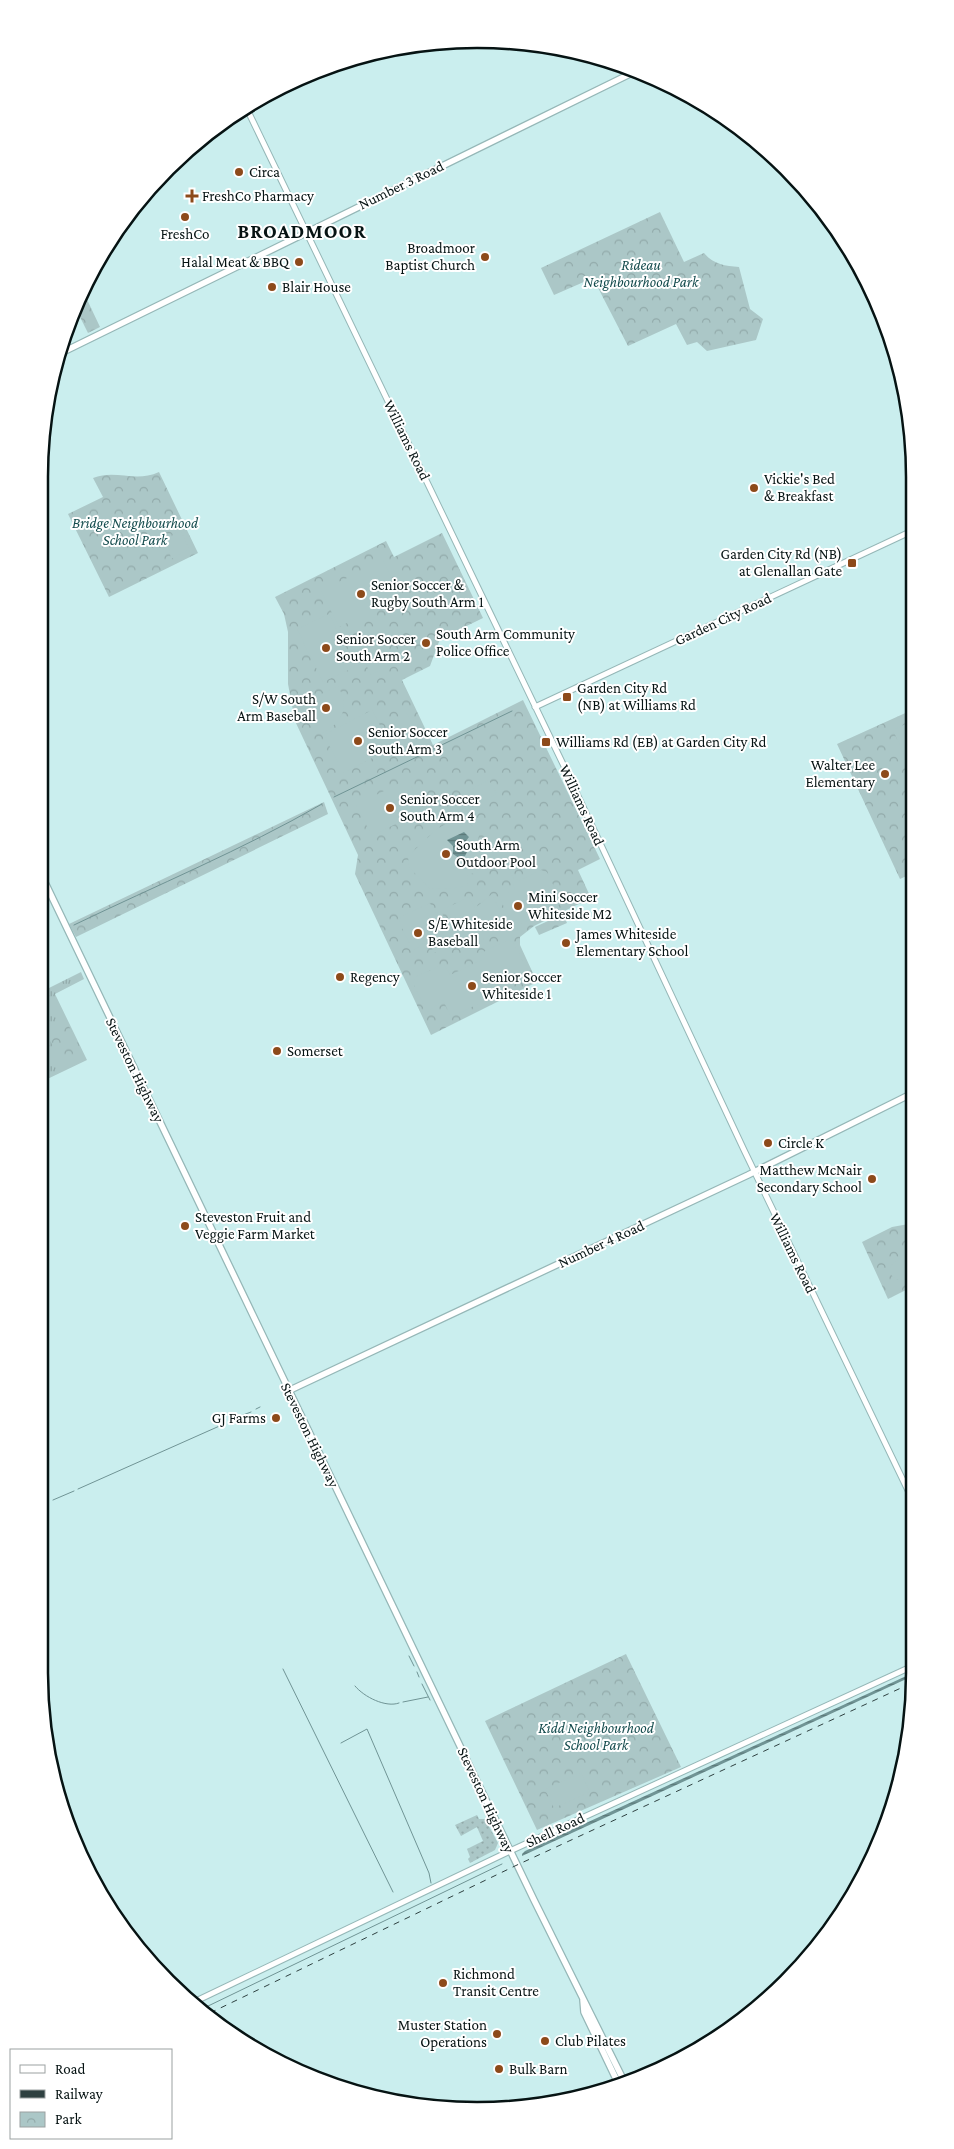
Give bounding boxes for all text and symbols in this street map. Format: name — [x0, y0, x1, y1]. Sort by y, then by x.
street label: Number 3 Road — [356, 157, 446, 212]
place label: Circa — [249, 164, 280, 180]
marker: Circa — [233, 166, 245, 178]
place label: FreshCo Pharmacy — [202, 188, 314, 205]
marker: FreshCo Pharmacy — [186, 190, 198, 202]
marker: FreshCo — [179, 211, 191, 223]
district label: BROADMOOR — [237, 220, 367, 242]
place label: FreshCo — [160, 226, 210, 242]
place label: Broadmoor Baptist Church — [385, 240, 476, 274]
marker: Broadmoor Baptist Church — [479, 251, 491, 263]
place label: Halal Meat & BBQ — [181, 254, 290, 270]
marker: Halal Meat & BBQ — [293, 256, 305, 268]
park label: Rideau Neighbourhood Park — [583, 257, 700, 291]
place label: Blair House — [282, 279, 351, 295]
marker: Blair House — [266, 281, 278, 293]
street label: Williams Road — [381, 397, 433, 483]
place label: Vickie's Bed & Breakfast — [764, 471, 835, 504]
marker: Vickie's Bed & Breakfast — [748, 482, 760, 494]
park label: Bridge Neighbourhood School Park — [72, 515, 199, 548]
place label: Garden City Rd (NB) at Glenallan Gate — [721, 546, 842, 579]
marker: Garden City Rd (NB) at Glenallan Gate — [846, 557, 858, 569]
place label: Senior Soccer & Rugby South Arm 1 — [371, 577, 484, 611]
marker: Senior Soccer & Rugby South Arm 1 — [355, 588, 367, 600]
street label: Garden City Road — [672, 590, 774, 649]
place label: South Arm Community Police Office — [436, 626, 575, 659]
place label: Senior Soccer South Arm 2 — [336, 631, 417, 664]
marker: South Arm Community Police Office — [420, 637, 432, 649]
marker: Senior Soccer South Arm 2 — [320, 642, 332, 654]
place label: Garden City Rd (NB) at Williams Rd — [577, 680, 696, 714]
place label: S/W South Arm Baseball — [237, 691, 316, 724]
marker: Garden City Rd (NB) at Williams Rd — [561, 691, 573, 703]
marker: S/W South Arm Baseball — [320, 702, 332, 714]
place label: Senior Soccer South Arm 3 — [368, 724, 449, 757]
place label: Williams Rd (EB) at Garden City Rd — [556, 734, 766, 751]
marker: Senior Soccer South Arm 3 — [352, 735, 364, 747]
marker: Williams Rd (EB) at Garden City Rd — [540, 736, 552, 748]
place label: Walter Lee Elementary — [806, 757, 875, 791]
street label: Williams Road — [556, 762, 608, 848]
marker: Walter Lee Elementary — [879, 768, 891, 780]
place label: Senior Soccer South Arm 4 — [400, 791, 481, 824]
marker: Senior Soccer South Arm 4 — [384, 802, 396, 814]
place label: South Arm Outdoor Pool — [456, 837, 536, 870]
marker: South Arm Outdoor Pool — [440, 848, 452, 860]
place label: Mini Soccer Whiteside M2 — [528, 889, 612, 922]
marker: Mini Soccer Whiteside M2 — [512, 900, 524, 912]
place label: S/E Whiteside Baseball — [428, 916, 513, 949]
place label: James Whiteside Elementary School — [574, 926, 688, 960]
marker: S/E Whiteside Baseball — [412, 927, 424, 939]
marker: James Whiteside Elementary School — [560, 937, 572, 949]
place label: Regency — [350, 969, 400, 986]
place label: Senior Soccer Whiteside 1 — [482, 969, 563, 1002]
marker: Regency — [334, 971, 346, 983]
marker: Senior Soccer Whiteside 1 — [466, 980, 478, 992]
street label: Steveston Highway — [102, 1015, 167, 1126]
place label: Somerset — [287, 1043, 344, 1059]
marker: Somerset — [271, 1045, 283, 1057]
place label: Circle K — [778, 1135, 824, 1151]
marker: Circle K — [762, 1137, 774, 1149]
place label: Matthew McNair Secondary School — [757, 1162, 863, 1196]
marker: Matthew McNair Secondary School — [866, 1173, 878, 1185]
place label: Steveston Fruit and Veggie Farm Market — [195, 1209, 316, 1243]
street label: Williams Road — [767, 1210, 819, 1296]
street label: Number 4 Road — [555, 1217, 647, 1271]
marker: Steveston Fruit and Veggie Farm Market — [179, 1220, 191, 1232]
street label: Steveston Highway — [277, 1380, 342, 1491]
place label: GJ Farms — [212, 1410, 266, 1427]
marker: GJ Farms — [270, 1412, 282, 1424]
park label: Kidd Neighbourhood School Park — [538, 1720, 655, 1753]
street label: Steveston Highway — [454, 1745, 518, 1856]
street label: Shell Road — [523, 1809, 587, 1851]
place label: Richmond Transit Centre — [453, 1966, 539, 1999]
marker: Richmond Transit Centre — [437, 1977, 449, 1989]
place label: Muster Station Operations — [398, 2017, 487, 2051]
marker: Muster Station Operations — [491, 2028, 503, 2040]
place label: Club Pilates — [555, 2033, 626, 2049]
marker: Club Pilates — [539, 2035, 551, 2047]
legend — [10, 2049, 172, 2139]
text: Road — [55, 2061, 86, 2077]
place label: Bulk Barn — [509, 2061, 568, 2077]
marker: Bulk Barn — [493, 2063, 505, 2075]
text: Railway — [55, 2086, 103, 2103]
text: Park — [55, 2111, 82, 2127]

